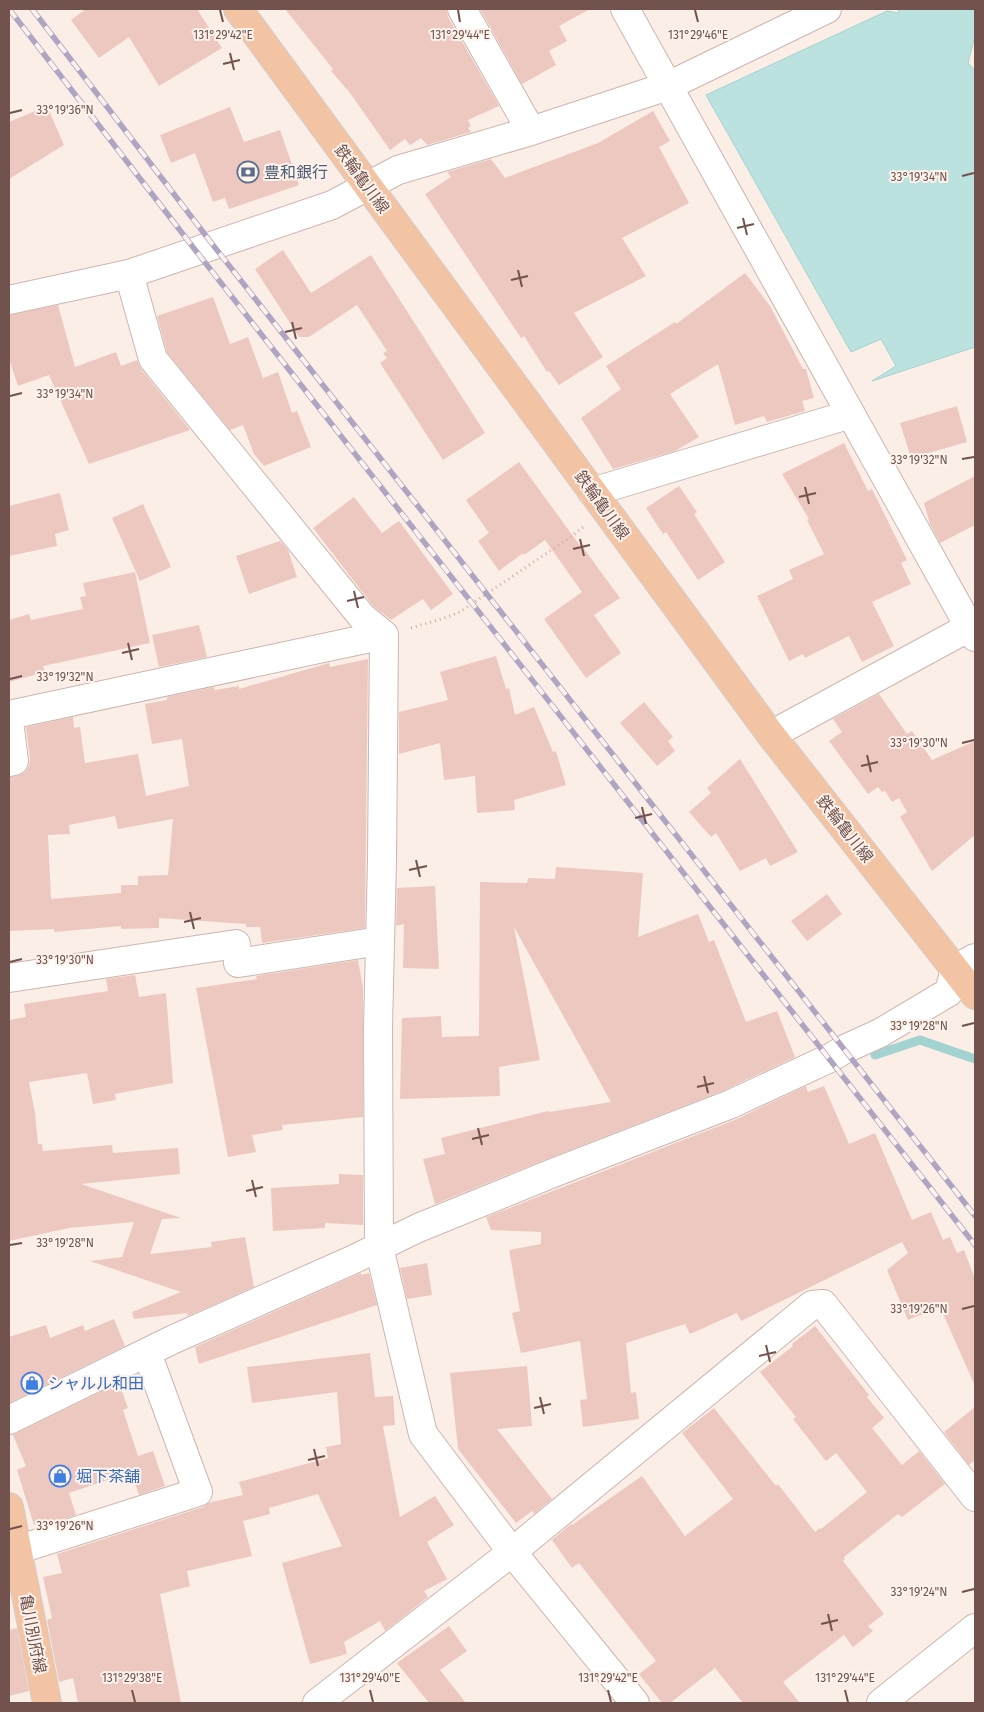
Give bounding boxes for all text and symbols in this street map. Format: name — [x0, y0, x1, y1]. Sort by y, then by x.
text: 131°29'42"E — [193, 28, 253, 42]
text: 131°29'44"E — [430, 28, 490, 42]
text: 131°29'46"E — [668, 28, 728, 42]
text: 33°19'36"N — [36, 103, 94, 117]
street label: 鉄輪亀川線 — [331, 141, 393, 217]
bank icon: 豊和銀行 — [236, 160, 260, 184]
place label: 豊和銀行 — [264, 163, 328, 182]
text: 33°19'34"N — [890, 170, 948, 184]
text: 33°19'34"N — [36, 387, 94, 401]
text: 33°19'32"N — [890, 453, 948, 467]
street label: 鉄輪亀川線 — [571, 467, 633, 543]
text: 33°19'32"N — [36, 670, 94, 684]
text: 33°19'30"N — [890, 736, 948, 750]
street label: 鉄輪亀川線 — [813, 792, 877, 866]
text: 33°19'30"N — [36, 953, 94, 967]
text: 33°19'28"N — [890, 1019, 948, 1033]
text: 33°19'28"N — [36, 1236, 94, 1250]
text: 33°19'26"N — [890, 1302, 948, 1316]
shop icon: シャルル和田 — [20, 1371, 44, 1395]
place label: シャルル和田 — [48, 1374, 144, 1393]
shop icon: 堀下茶舗 — [48, 1464, 72, 1488]
place label: 堀下茶舗 — [76, 1467, 140, 1486]
text: 33°19'26"N — [36, 1519, 94, 1533]
text: 33°19'24"N — [891, 1585, 947, 1599]
street label: 亀川別府線 — [16, 1593, 50, 1675]
text: 131°29'38"E — [102, 1671, 162, 1685]
text: 131°29'40"E — [340, 1671, 400, 1685]
text: 131°29'42"E — [578, 1671, 638, 1685]
text: 131°29'44"E — [815, 1671, 875, 1685]

